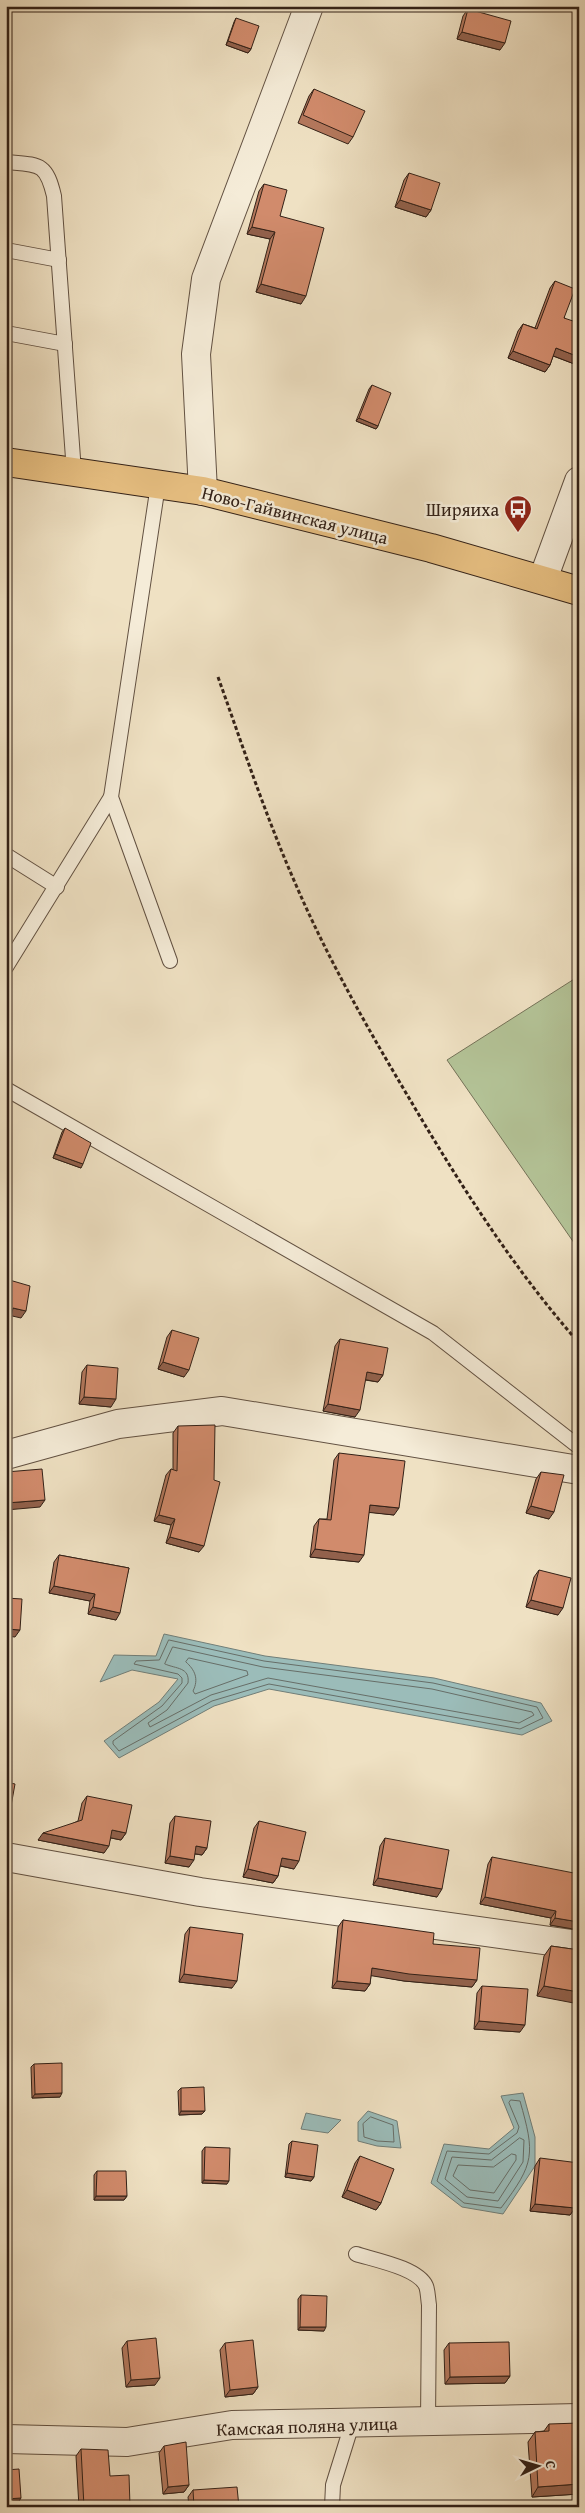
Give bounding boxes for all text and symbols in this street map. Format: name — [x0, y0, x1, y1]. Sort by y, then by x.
street label: Ново-Гайвинская улица — [199, 479, 391, 551]
bus stop icon: Ширяиха — [503, 494, 533, 533]
place label: Ширяиха — [426, 496, 499, 523]
street label: Камская поляна улица — [216, 2409, 399, 2443]
north arrow — [512, 2440, 562, 2490]
text: С — [541, 2460, 561, 2470]

